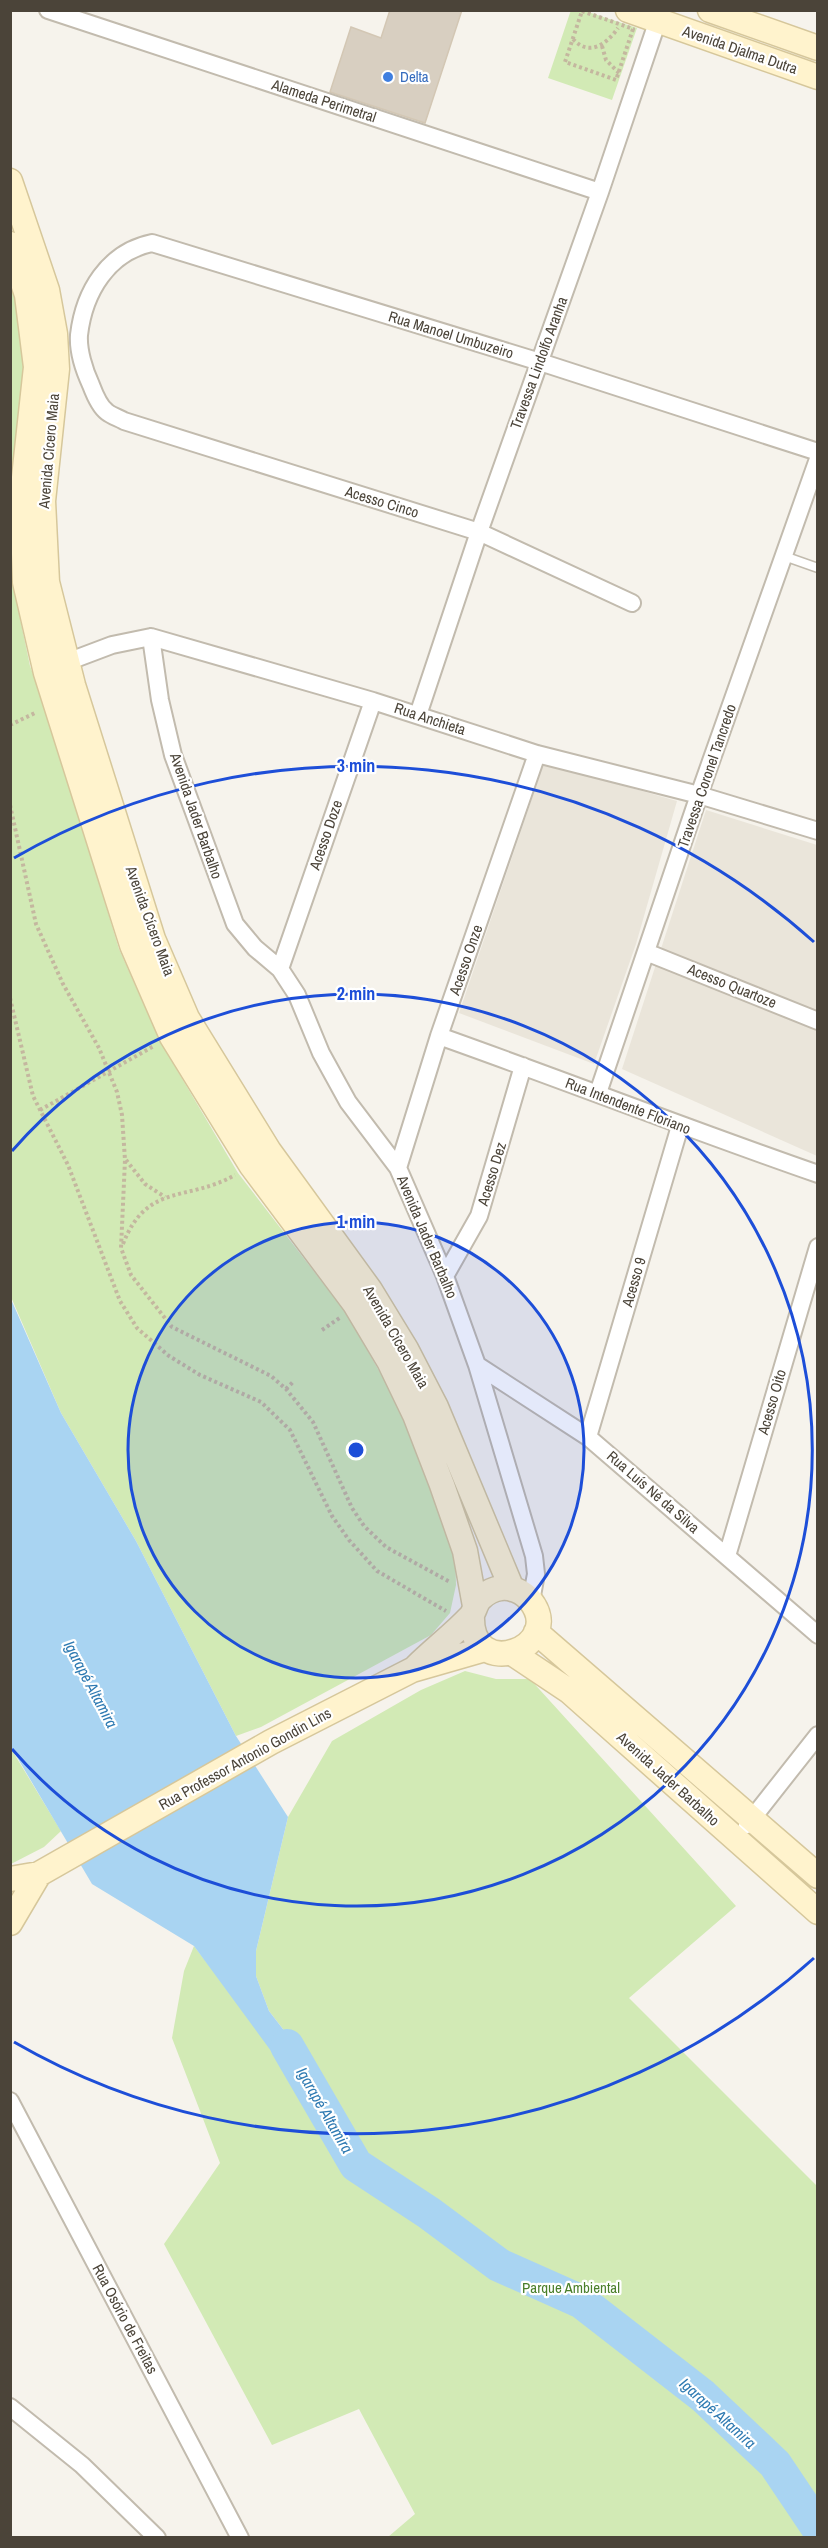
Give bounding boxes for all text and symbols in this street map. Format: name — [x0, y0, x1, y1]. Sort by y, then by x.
street label: Avenida Djalma Dutra — [679, 20, 801, 79]
place label: Delta — [400, 66, 429, 87]
marker: Delta — [381, 70, 395, 84]
street label: Alameda Perimetral — [268, 73, 379, 127]
street label: Travessa Lindolfo Aranha — [505, 293, 572, 432]
street label: Rua Manoel Umbuzeiro — [386, 305, 516, 364]
street label: Avenida Cícero Maia — [33, 392, 64, 510]
street label: Acesso Cinco — [342, 480, 422, 523]
street label: Rua Anchieta — [392, 697, 469, 740]
street label: Travessa Coronel Tancredo — [672, 701, 741, 850]
street label: Avenida Jader Barbalho — [165, 749, 228, 882]
text: 3 min — [337, 753, 375, 778]
street label: Acesso Doze — [303, 797, 347, 873]
street label: Avenida Cícero Maia — [121, 862, 180, 979]
street label: Acesso Onze — [443, 922, 487, 999]
street label: Acesso Quartoze — [684, 958, 780, 1013]
text: 2 min — [337, 981, 375, 1006]
street label: Rua Intendente Floriano — [562, 1072, 694, 1139]
street label: Acesso Dez — [472, 1139, 511, 1209]
street label: Avenida Jader Barbalho — [392, 1171, 463, 1302]
text: 1 min — [337, 1209, 375, 1234]
street label: Acesso 9 — [616, 1255, 651, 1310]
street label: Avenida Cícero Maia — [358, 1281, 434, 1392]
street label: Acesso Oito — [752, 1367, 791, 1438]
centre of rings — [346, 1440, 366, 1460]
street label: Rua Luís Né da Silva — [603, 1446, 704, 1538]
water label: Igarapé Altamira — [59, 1636, 123, 1732]
street label: Rua Professor Antonio Gondin Lins — [155, 1702, 335, 1815]
street label: Avenida Jader Barbalho — [612, 1726, 724, 1831]
water label: Igarapé Altamira — [291, 2063, 359, 2157]
street label: Rua Osório de Freitas — [88, 2260, 163, 2377]
park label: Parque Ambiental — [522, 2277, 620, 2298]
water label: Igarapé Altamira — [675, 2373, 761, 2453]

